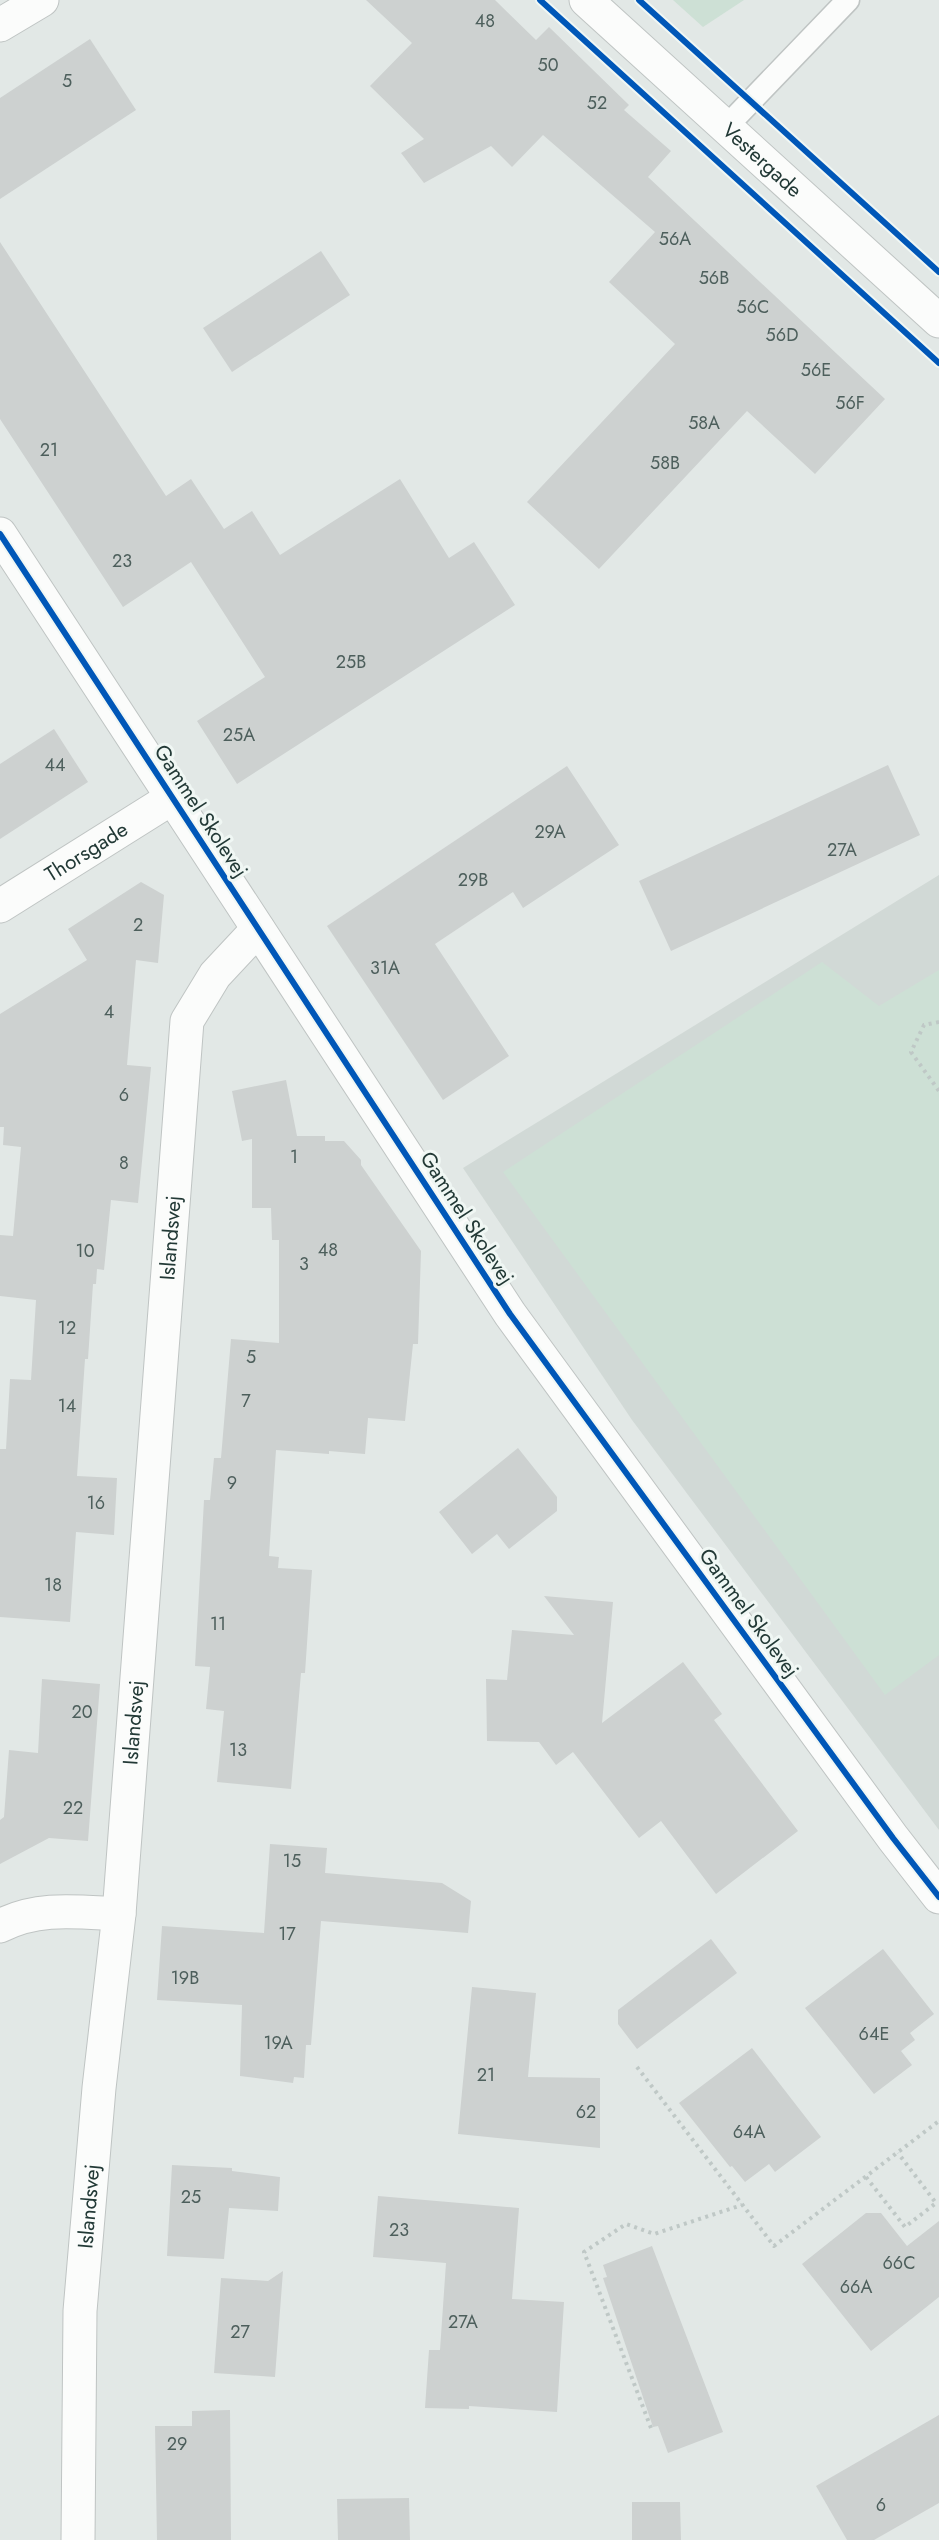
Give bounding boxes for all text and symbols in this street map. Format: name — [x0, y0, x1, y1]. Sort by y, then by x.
house number: 48 — [475, 8, 495, 34]
house number: 50 — [538, 52, 559, 78]
house number: 5 — [62, 68, 72, 94]
house number: 52 — [587, 90, 607, 116]
street label: Vestergade — [715, 116, 809, 205]
house number: 56A — [659, 226, 691, 252]
house number: 56B — [699, 265, 729, 291]
house number: 56C — [737, 294, 769, 320]
house number: 56D — [766, 322, 798, 348]
house number: 56E — [801, 357, 831, 383]
house number: 56F — [835, 390, 865, 416]
house number: 58A — [688, 410, 720, 436]
house number: 21 — [40, 437, 58, 463]
house number: 58B — [650, 450, 680, 476]
house number: 23 — [112, 548, 132, 574]
house number: 25B — [336, 649, 366, 675]
house number: 25A — [223, 722, 255, 748]
street label: Gammel Skolevej — [147, 739, 255, 883]
house number: 44 — [45, 752, 66, 778]
street label: Thorsgade — [39, 814, 134, 889]
house number: 29A — [534, 819, 566, 845]
house number: 27A — [827, 837, 857, 863]
house number: 29B — [458, 867, 488, 893]
house number: 2 — [133, 912, 143, 938]
house number: 31A — [370, 955, 400, 981]
house number: 4 — [104, 999, 114, 1025]
house number: 6 — [119, 1082, 129, 1108]
house number: 1 — [290, 1144, 298, 1170]
street label: Gammel Skolevej — [413, 1146, 521, 1290]
house number: 8 — [119, 1150, 129, 1176]
street label: Islandsvej — [152, 1194, 189, 1281]
house number: 48 — [318, 1237, 338, 1263]
house number: 10 — [76, 1238, 95, 1264]
house number: 3 — [299, 1251, 309, 1277]
house number: 12 — [58, 1315, 76, 1341]
house number: 5 — [246, 1344, 256, 1370]
house number: 7 — [241, 1388, 251, 1414]
house number: 14 — [58, 1393, 76, 1419]
house number: 9 — [227, 1470, 237, 1496]
house number: 16 — [87, 1490, 105, 1516]
street label: Gammel Skolevej — [692, 1542, 806, 1684]
house number: 18 — [44, 1572, 62, 1598]
house number: 11 — [210, 1611, 226, 1637]
street label: Islandsvej — [115, 1679, 152, 1766]
house number: 20 — [71, 1699, 93, 1725]
house number: 13 — [229, 1737, 247, 1763]
house number: 22 — [63, 1795, 83, 1821]
house number: 15 — [283, 1848, 301, 1874]
house number: 17 — [278, 1921, 296, 1947]
house number: 19B — [171, 1965, 199, 1991]
house number: 64E — [859, 2021, 889, 2047]
house number: 19A — [263, 2030, 293, 2056]
house number: 21 — [477, 2062, 495, 2088]
house number: 62 — [576, 2099, 596, 2125]
house number: 64A — [733, 2119, 765, 2145]
street label: Islandsvej — [70, 2163, 107, 2250]
house number: 25 — [181, 2184, 201, 2210]
house number: 23 — [389, 2217, 409, 2243]
house number: 66C — [882, 2250, 916, 2276]
house number: 66A — [840, 2274, 872, 2300]
house number: 27A — [448, 2309, 478, 2335]
house number: 27 — [230, 2319, 250, 2345]
house number: 29 — [167, 2431, 187, 2457]
house number: 6 — [876, 2492, 886, 2518]

